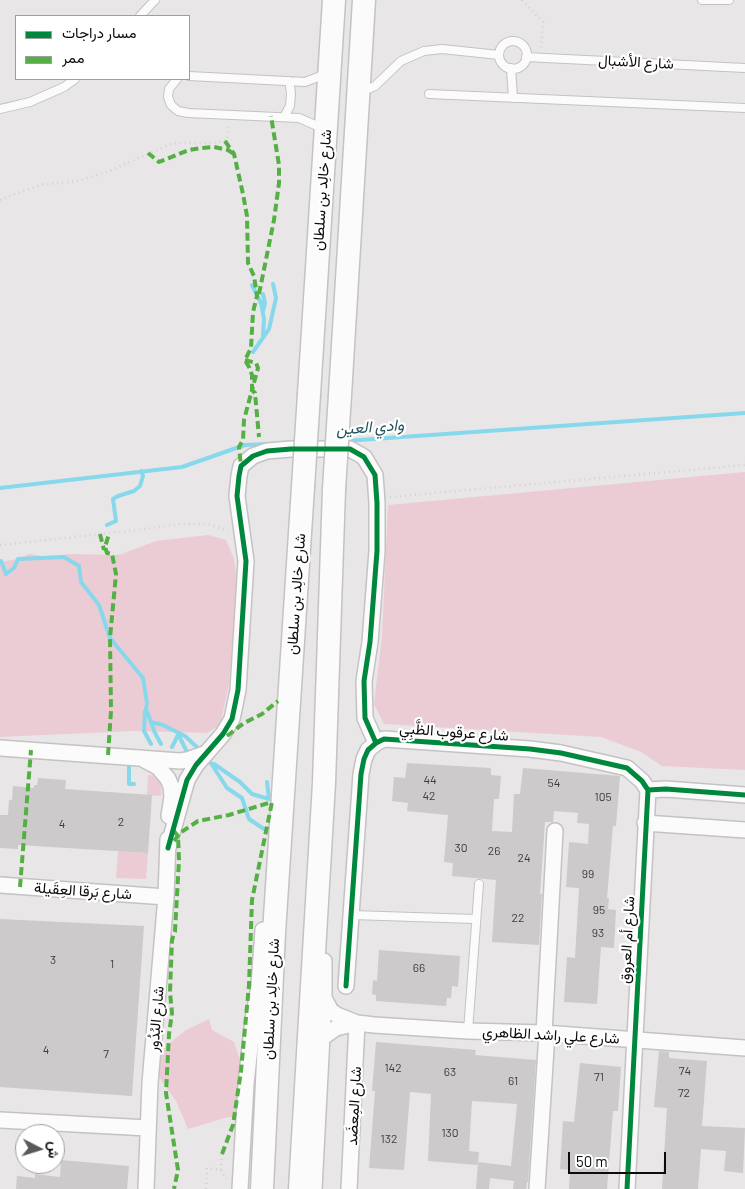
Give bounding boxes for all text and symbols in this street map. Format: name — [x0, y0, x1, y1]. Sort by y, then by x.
legend — [15, 15, 190, 80]
text: مسار دراجات — [62, 23, 137, 41]
text: ممر — [62, 48, 84, 66]
street label: شارع الأشبال — [598, 51, 674, 73]
street label: شارع خالِد بن سلطان — [309, 129, 335, 251]
water label: وادي العين — [335, 415, 405, 439]
street label: شارع خالِد بن سلطان — [283, 533, 309, 655]
street label: شارع عرقوب الظَّبِي — [399, 719, 509, 745]
house number: 44 — [423, 773, 437, 787]
house number: 54 — [548, 776, 560, 790]
house number: 42 — [422, 789, 436, 803]
house number: 105 — [594, 790, 612, 804]
house number: 2 — [118, 815, 124, 829]
house number: 4 — [59, 817, 65, 831]
house number: 30 — [455, 841, 467, 855]
house number: 26 — [488, 844, 500, 858]
house number: 24 — [517, 851, 531, 865]
house number: 99 — [582, 867, 594, 881]
street label: شارع بَرقا العِقَيلة — [34, 879, 132, 903]
street label: شارع أم العروق — [616, 896, 638, 984]
house number: 95 — [593, 903, 605, 917]
house number: 22 — [512, 911, 524, 925]
house number: 93 — [592, 926, 604, 940]
street label: شارع خالِد بن سلطان — [259, 938, 283, 1060]
house number: 3 — [50, 953, 56, 967]
house number: 1 — [110, 957, 114, 971]
house number: 66 — [413, 961, 425, 975]
street label: شارع البُدُور — [144, 985, 168, 1053]
street label: شارع علي راشد الظاهري — [482, 1022, 620, 1048]
house number: 4 — [43, 1043, 49, 1057]
house number: 7 — [103, 1047, 109, 1061]
house number: 142 — [384, 1061, 402, 1075]
house number: 74 — [679, 1064, 691, 1078]
house number: 63 — [444, 1065, 456, 1079]
street label: شارع المِعضَد — [343, 1066, 365, 1146]
house number: 71 — [594, 1070, 604, 1084]
house number: 61 — [508, 1074, 518, 1088]
house number: 72 — [678, 1086, 690, 1100]
north arrow — [15, 1124, 65, 1174]
house number: 130 — [441, 1126, 459, 1140]
house number: 132 — [381, 1132, 397, 1146]
text: ش — [45, 1141, 64, 1159]
scale bar — [570, 1142, 668, 1174]
text: 50 m — [576, 1152, 608, 1170]

